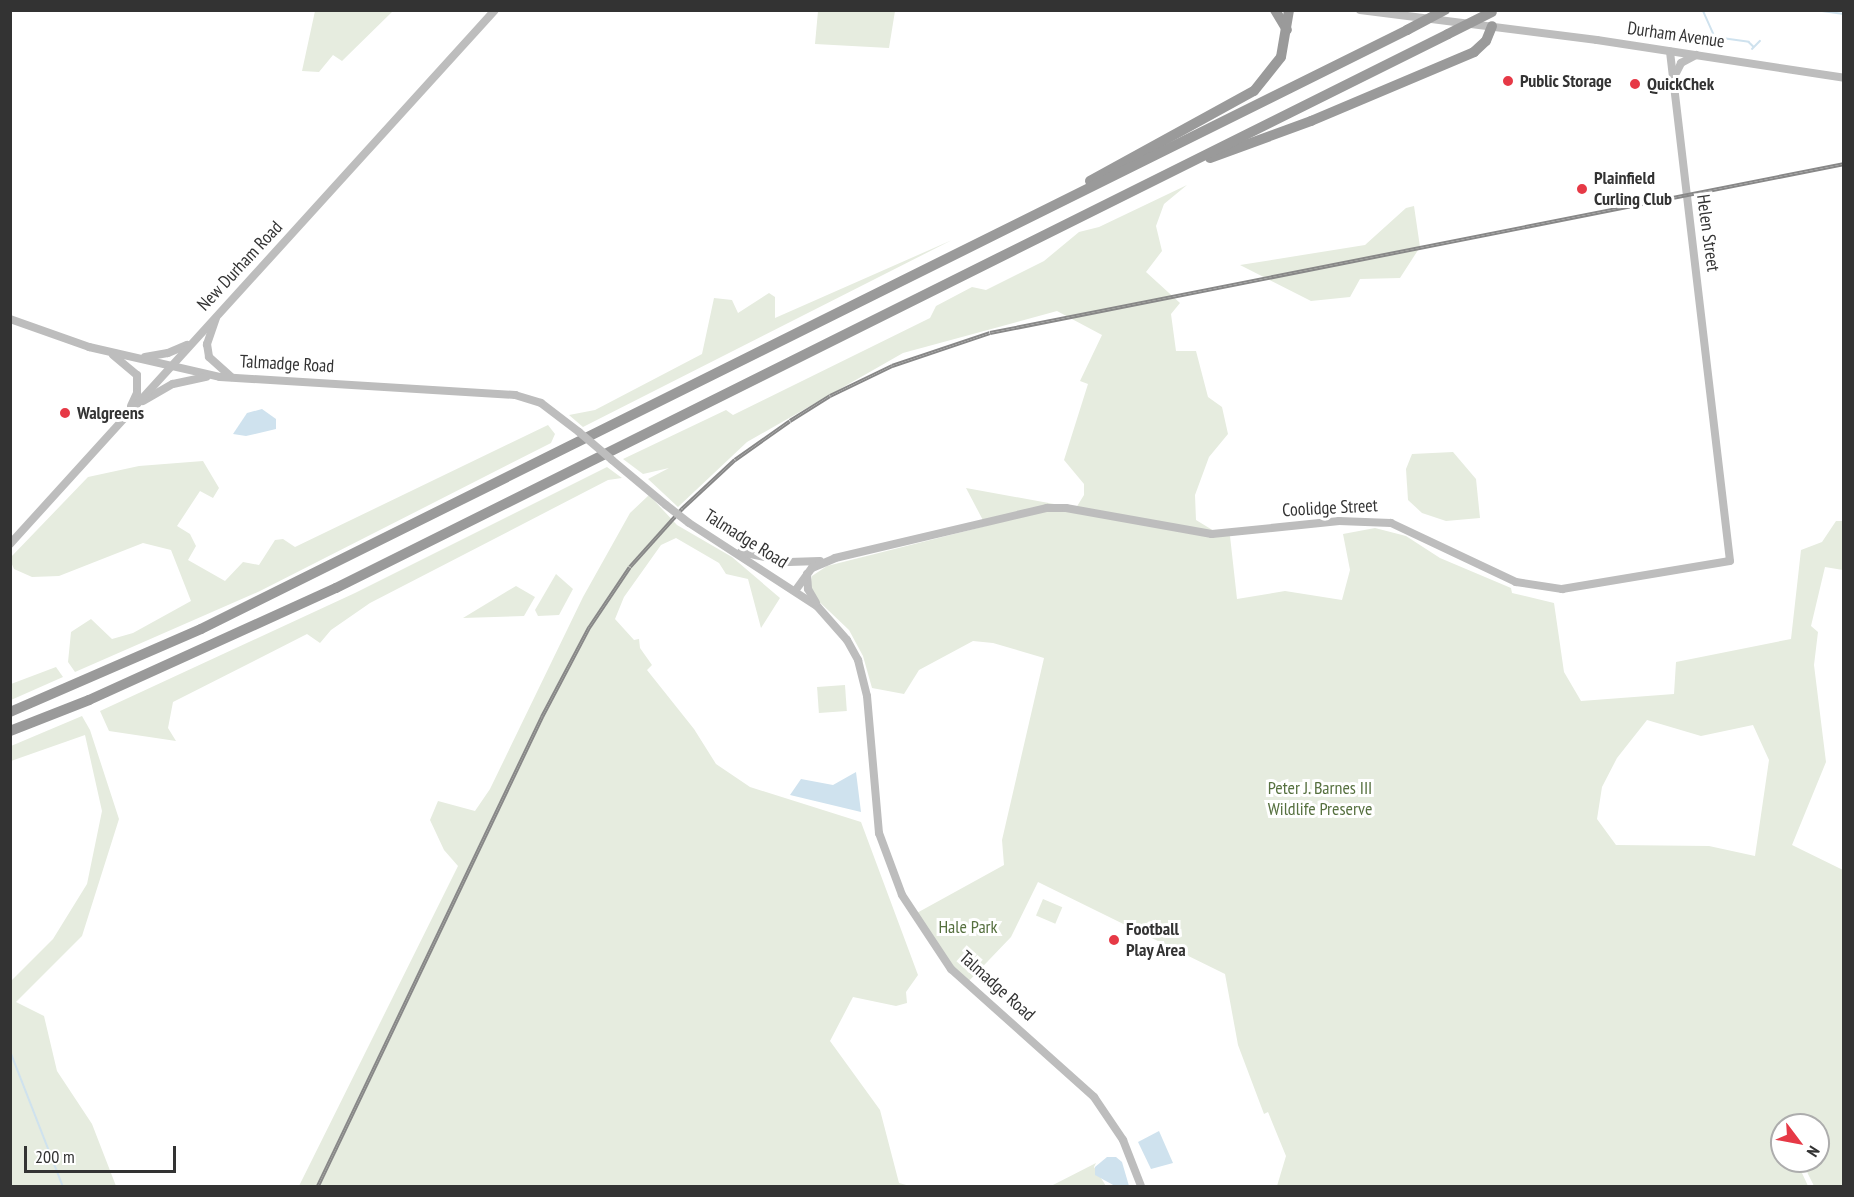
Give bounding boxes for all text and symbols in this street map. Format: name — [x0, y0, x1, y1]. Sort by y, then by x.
street label: Durham Avenue — [1626, 17, 1726, 53]
place label: Public Storage — [1520, 70, 1612, 92]
place label: QuickChek — [1647, 73, 1714, 95]
marker: Public Storage — [1501, 74, 1515, 88]
marker: QuickChek — [1628, 77, 1642, 91]
place label: Plainfield Curling Club — [1594, 168, 1672, 210]
marker: Plainfield Curling Club — [1575, 182, 1589, 196]
street label: Helen Street — [1692, 193, 1724, 273]
street label: New Durham Road — [193, 217, 287, 315]
street label: Talmadge Road — [239, 351, 335, 377]
place label: Walgreens — [77, 402, 144, 424]
marker: Walgreens — [58, 406, 72, 420]
street label: Coolidge Street — [1282, 495, 1378, 521]
street label: Talmadge Road — [700, 505, 792, 573]
park label: Peter J. Barnes III Wildlife Preserve — [1267, 778, 1373, 820]
park label: Hale Park — [938, 916, 998, 938]
place label: Football Play Area — [1126, 919, 1187, 962]
marker: Football Play Area — [1107, 933, 1121, 947]
street label: Talmadge Road — [955, 946, 1039, 1026]
north arrow — [1770, 1113, 1830, 1173]
scale bar — [27, 1134, 178, 1172]
text: N — [1803, 1143, 1824, 1160]
text: 200 m — [35, 1145, 75, 1168]

